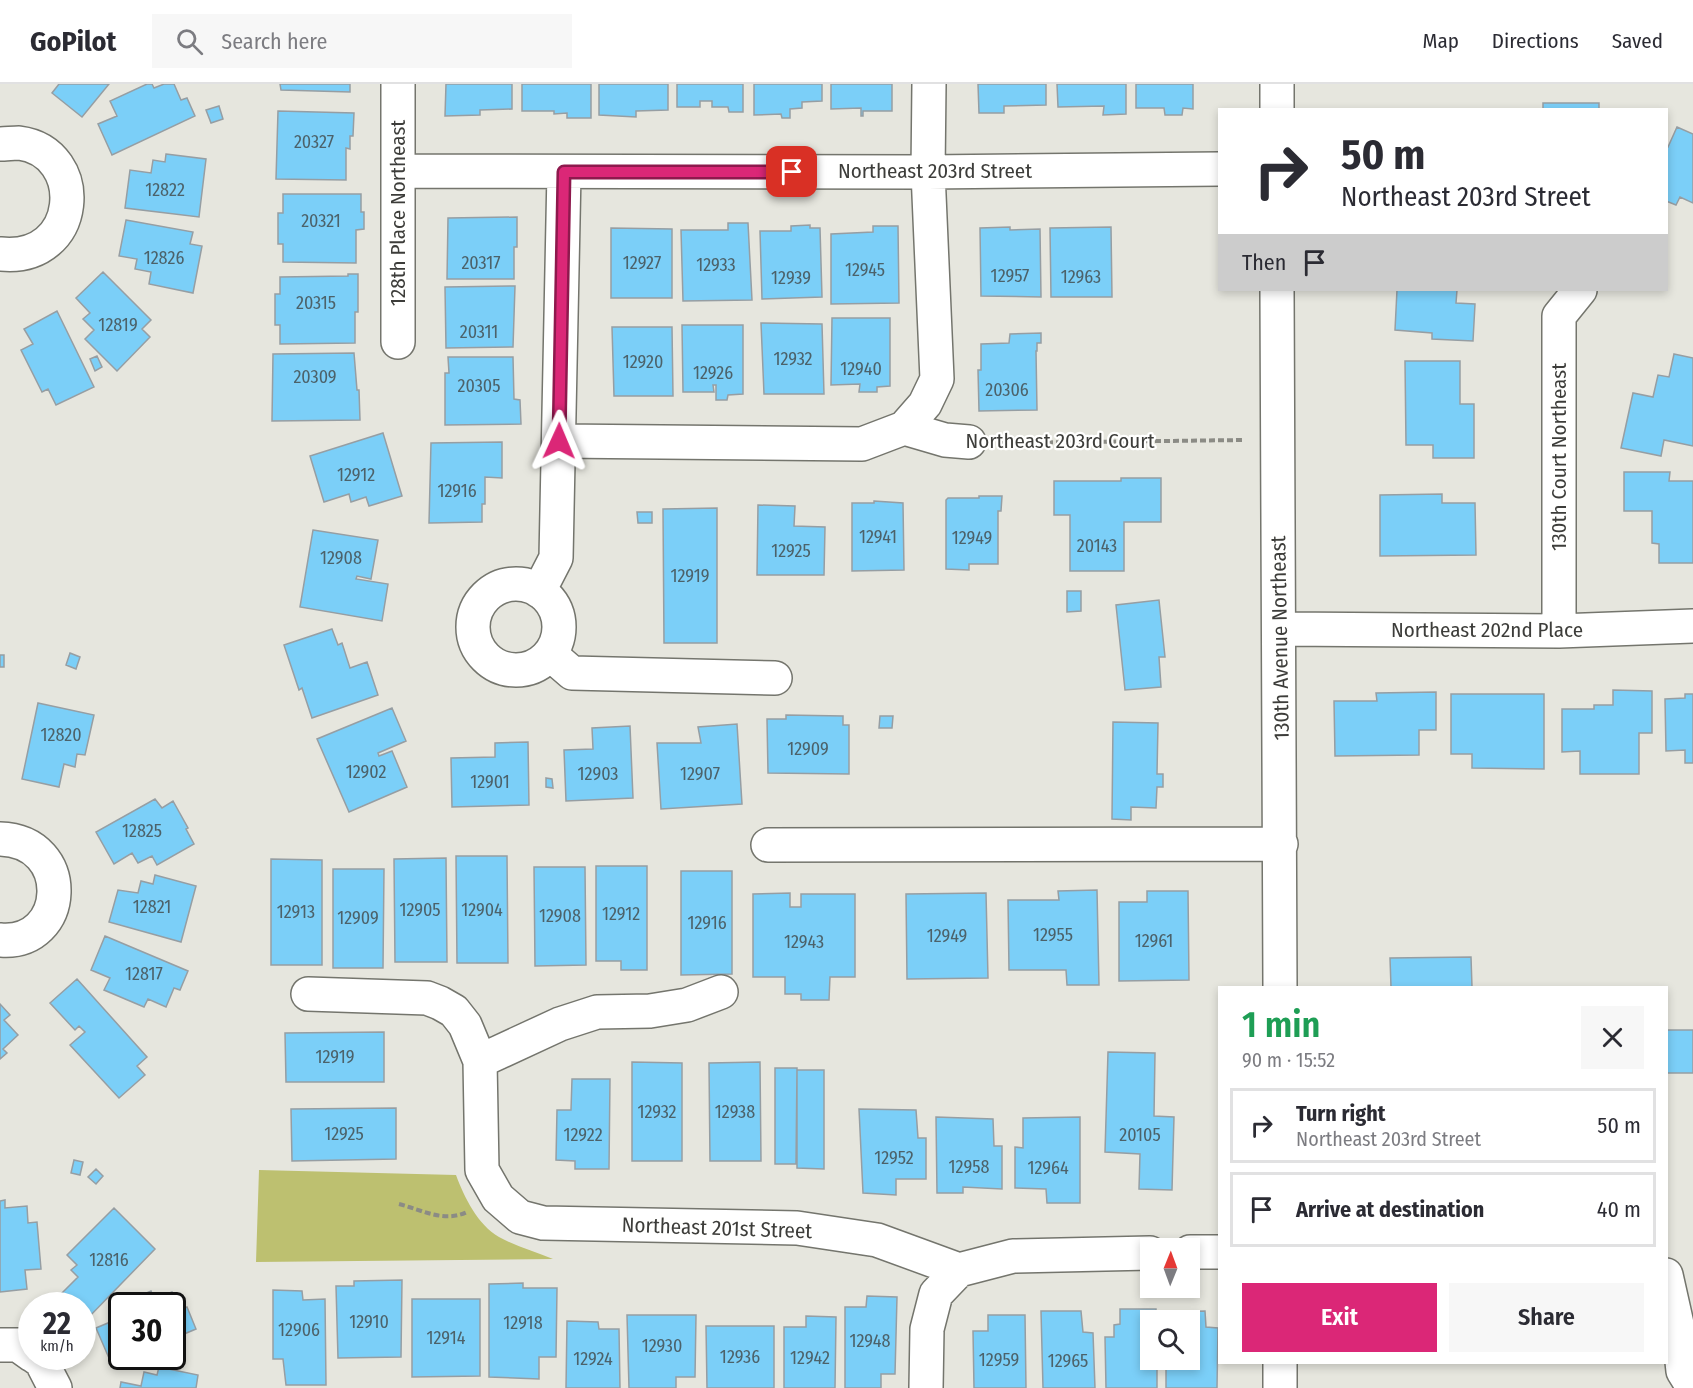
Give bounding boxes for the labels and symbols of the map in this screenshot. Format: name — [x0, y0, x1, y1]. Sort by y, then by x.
street label: 128th Place Northeast — [385, 120, 411, 306]
house number: 20327 — [294, 131, 334, 153]
pin — [766, 146, 817, 197]
street label: Northeast 203rd Street — [838, 158, 1032, 184]
house number: 12822 — [145, 179, 185, 201]
house number: 20321 — [301, 210, 341, 232]
house number: 12826 — [144, 247, 184, 269]
house number: 20317 — [461, 252, 501, 274]
house number: 12927 — [623, 252, 661, 274]
house number: 12933 — [696, 254, 736, 276]
house number: 12945 — [845, 259, 885, 281]
house number: 12957 — [991, 265, 1029, 287]
house number: 12963 — [1061, 266, 1101, 288]
house number: 12939 — [771, 267, 811, 289]
house number: 20315 — [296, 292, 336, 314]
house number: 12819 — [98, 314, 138, 336]
house number: 20311 — [460, 321, 498, 343]
house number: 12932 — [773, 348, 813, 370]
house number: 12920 — [623, 351, 663, 373]
house number: 12940 — [840, 358, 882, 380]
house number: 12926 — [693, 362, 733, 384]
street label: 130th Court Northeast — [1546, 363, 1572, 551]
house number: 20309 — [293, 366, 337, 388]
house number: 20305 — [458, 375, 500, 397]
house number: 20306 — [985, 379, 1029, 401]
position arrow — [527, 409, 591, 473]
street label: Northeast 203rd Court — [965, 428, 1155, 454]
house number: 12912 — [337, 464, 375, 486]
house number: 12916 — [437, 480, 477, 502]
house number: 12941 — [859, 526, 897, 548]
house number: 12949 — [952, 527, 992, 549]
house number: 20143 — [1077, 535, 1117, 557]
street label: 130th Avenue Northeast — [1265, 535, 1295, 741]
house number: 12925 — [771, 540, 811, 562]
house number: 12908 — [320, 547, 362, 569]
house number: 12919 — [670, 565, 710, 587]
street label: Northeast 202nd Place — [1391, 617, 1583, 643]
house number: 12820 — [40, 724, 82, 746]
house number: 12909 — [787, 738, 829, 760]
house number: 12902 — [346, 761, 386, 783]
house number: 12903 — [578, 763, 618, 785]
house number: 12907 — [680, 763, 720, 785]
house number: 12901 — [470, 771, 510, 793]
house number: 12825 — [122, 820, 162, 842]
house number: 12821 — [133, 896, 171, 918]
house number: 12905 — [399, 899, 441, 921]
house number: 12904 — [461, 899, 503, 921]
house number: 12913 — [277, 901, 315, 923]
house number: 12912 — [602, 903, 640, 925]
house number: 12908 — [539, 905, 581, 927]
house number: 12909 — [337, 907, 379, 929]
house number: 12916 — [687, 912, 727, 934]
house number: 12955 — [1033, 924, 1073, 946]
house number: 12949 — [927, 925, 967, 947]
house number: 12961 — [1135, 930, 1173, 952]
house number: 12943 — [784, 931, 824, 953]
house number: 12817 — [125, 963, 163, 985]
house number: 12919 — [315, 1046, 355, 1068]
house number: 12932 — [637, 1101, 677, 1123]
house number: 12938 — [715, 1101, 755, 1123]
house number: 12925 — [324, 1123, 364, 1145]
house number: 12922 — [563, 1124, 603, 1146]
house number: 20105 — [1119, 1124, 1161, 1146]
house number: 12952 — [874, 1147, 914, 1169]
house number: 12958 — [949, 1156, 989, 1178]
house number: 12964 — [1027, 1157, 1069, 1179]
street label: Northeast 201st Street — [621, 1212, 813, 1244]
north arrow — [1140, 1238, 1200, 1298]
house number: 12816 — [89, 1249, 129, 1271]
speed limit sign: 30 — [108, 1292, 186, 1370]
house number: 12910 — [349, 1311, 389, 1333]
house number: 12918 — [503, 1312, 543, 1334]
house number: 12906 — [278, 1319, 320, 1341]
house number: 12914 — [426, 1327, 466, 1349]
house number: 12948 — [849, 1330, 891, 1352]
house number: 12930 — [642, 1335, 682, 1357]
house number: 12936 — [720, 1346, 760, 1368]
house number: 12942 — [790, 1347, 830, 1369]
house number: 12924 — [573, 1348, 613, 1370]
house number: 12959 — [979, 1349, 1019, 1371]
house number: 12965 — [1048, 1350, 1088, 1372]

